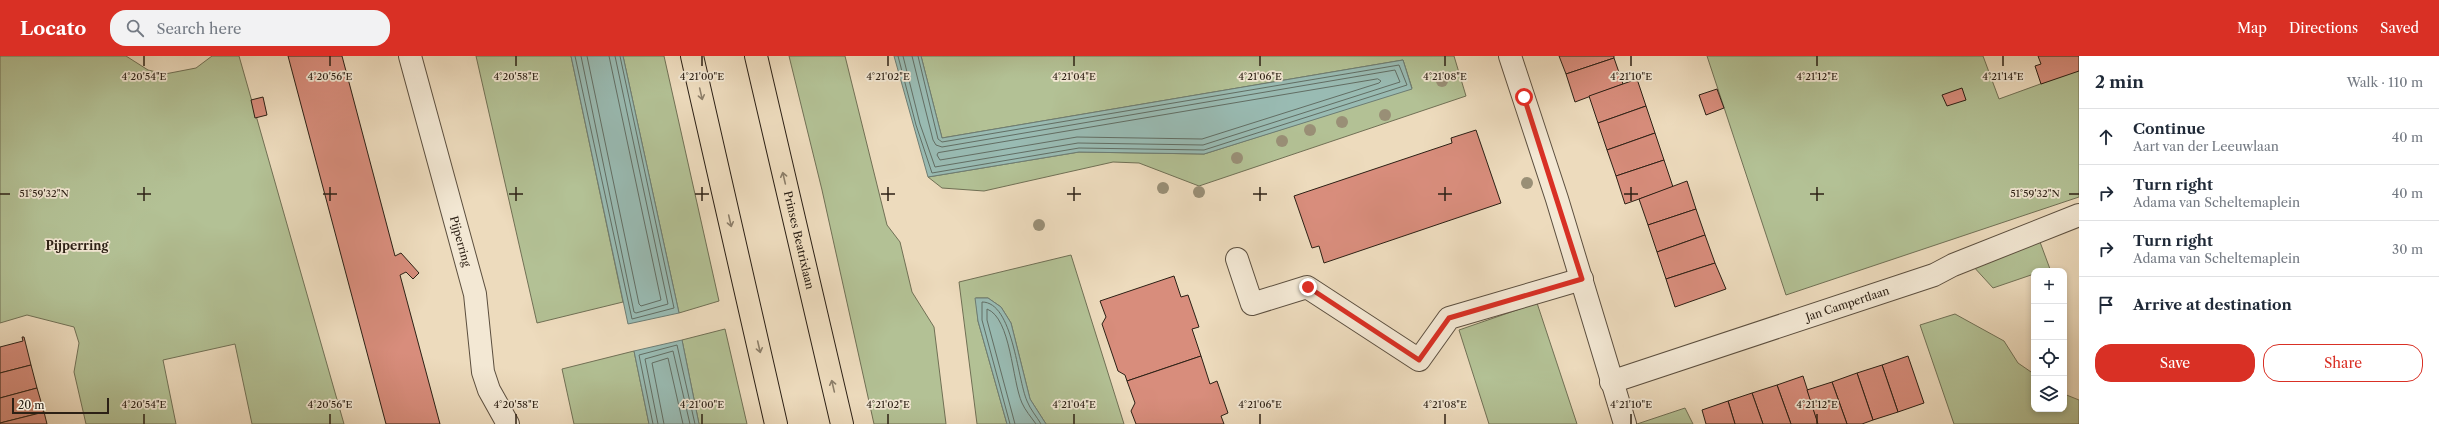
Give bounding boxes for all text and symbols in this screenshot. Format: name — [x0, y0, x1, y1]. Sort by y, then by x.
search box — [110, 10, 390, 46]
text: Locato — [20, 17, 86, 40]
icon: search — [124, 17, 146, 39]
text: Search here — [156, 19, 241, 38]
text: Map — [2237, 19, 2267, 37]
text: Directions — [2289, 19, 2358, 37]
text: Saved — [2380, 19, 2419, 37]
text: 4°20'54"E — [122, 70, 167, 83]
text: 4°20'56"E — [308, 70, 353, 83]
text: 4°20'58"E — [493, 70, 539, 83]
text: 4°21'00"E — [680, 70, 724, 83]
text: 4°21'02"E — [866, 70, 910, 83]
text: 4°21'04"E — [1052, 70, 1096, 83]
text: 4°21'06"E — [1238, 70, 1282, 83]
text: 4°21'08"E — [1423, 70, 1467, 83]
text: 4°21'10"E — [1610, 70, 1652, 83]
text: 4°21'12"E — [1796, 70, 1838, 83]
text: 4°21'14"E — [1982, 70, 2024, 83]
text: 2 min — [2095, 72, 2144, 92]
text: Walk · 110 m — [2347, 74, 2423, 90]
one-way arrow — [697, 87, 705, 100]
route start — [1515, 88, 1533, 106]
text: Continue — [2133, 119, 2205, 138]
icon: ahead — [2095, 126, 2117, 148]
text: 40 m — [2392, 129, 2423, 145]
text: Aart van der Leeuwlaan — [2133, 138, 2279, 154]
one-way arrow — [780, 172, 787, 185]
text: Turn right — [2133, 175, 2213, 194]
icon: right — [2095, 182, 2117, 204]
text: 40 m — [2392, 185, 2423, 201]
text: 51°59'32"N — [19, 187, 69, 200]
text: 51°59'32"N — [2010, 187, 2060, 200]
street label: Prinses Beatrixlaan — [781, 189, 817, 291]
text: Adama van Scheltemaplein — [2133, 194, 2300, 210]
street label: Pijperring — [447, 214, 474, 268]
one-way arrow — [726, 214, 734, 227]
text: Turn right — [2133, 231, 2213, 250]
district label: Pijperring — [46, 238, 109, 253]
icon: right — [2095, 238, 2117, 260]
text: 30 m — [2392, 241, 2423, 257]
text: Adama van Scheltemaplein — [2133, 250, 2300, 266]
map controls — [2031, 268, 2067, 412]
button: + — [2031, 268, 2067, 304]
route end — [1299, 278, 1317, 296]
street label: Jan Campertlaan — [1802, 283, 1891, 325]
icon: arrive — [2095, 294, 2117, 316]
text: Arrive at destination — [2133, 295, 2292, 314]
button: − — [2031, 304, 2067, 340]
button: locate — [2031, 340, 2067, 376]
one-way arrow — [755, 341, 763, 354]
button: Save — [2095, 344, 2255, 382]
button: Share — [2263, 344, 2423, 382]
button: layers — [2031, 376, 2067, 412]
one-way arrow — [829, 380, 836, 393]
scale bar — [12, 396, 109, 415]
text: 20 m — [18, 398, 44, 412]
text: 4°20'54"E — [122, 398, 167, 411]
text: 4°20'56"E — [308, 398, 353, 411]
text: 4°20'58"E — [493, 398, 539, 411]
text: 4°21'00"E — [680, 398, 724, 411]
text: 4°21'02"E — [866, 398, 910, 411]
text: 4°21'04"E — [1052, 398, 1096, 411]
text: 4°21'06"E — [1238, 398, 1282, 411]
text: 4°21'08"E — [1423, 398, 1467, 411]
text: 4°21'10"E — [1610, 398, 1652, 411]
text: 4°21'12"E — [1796, 398, 1838, 411]

